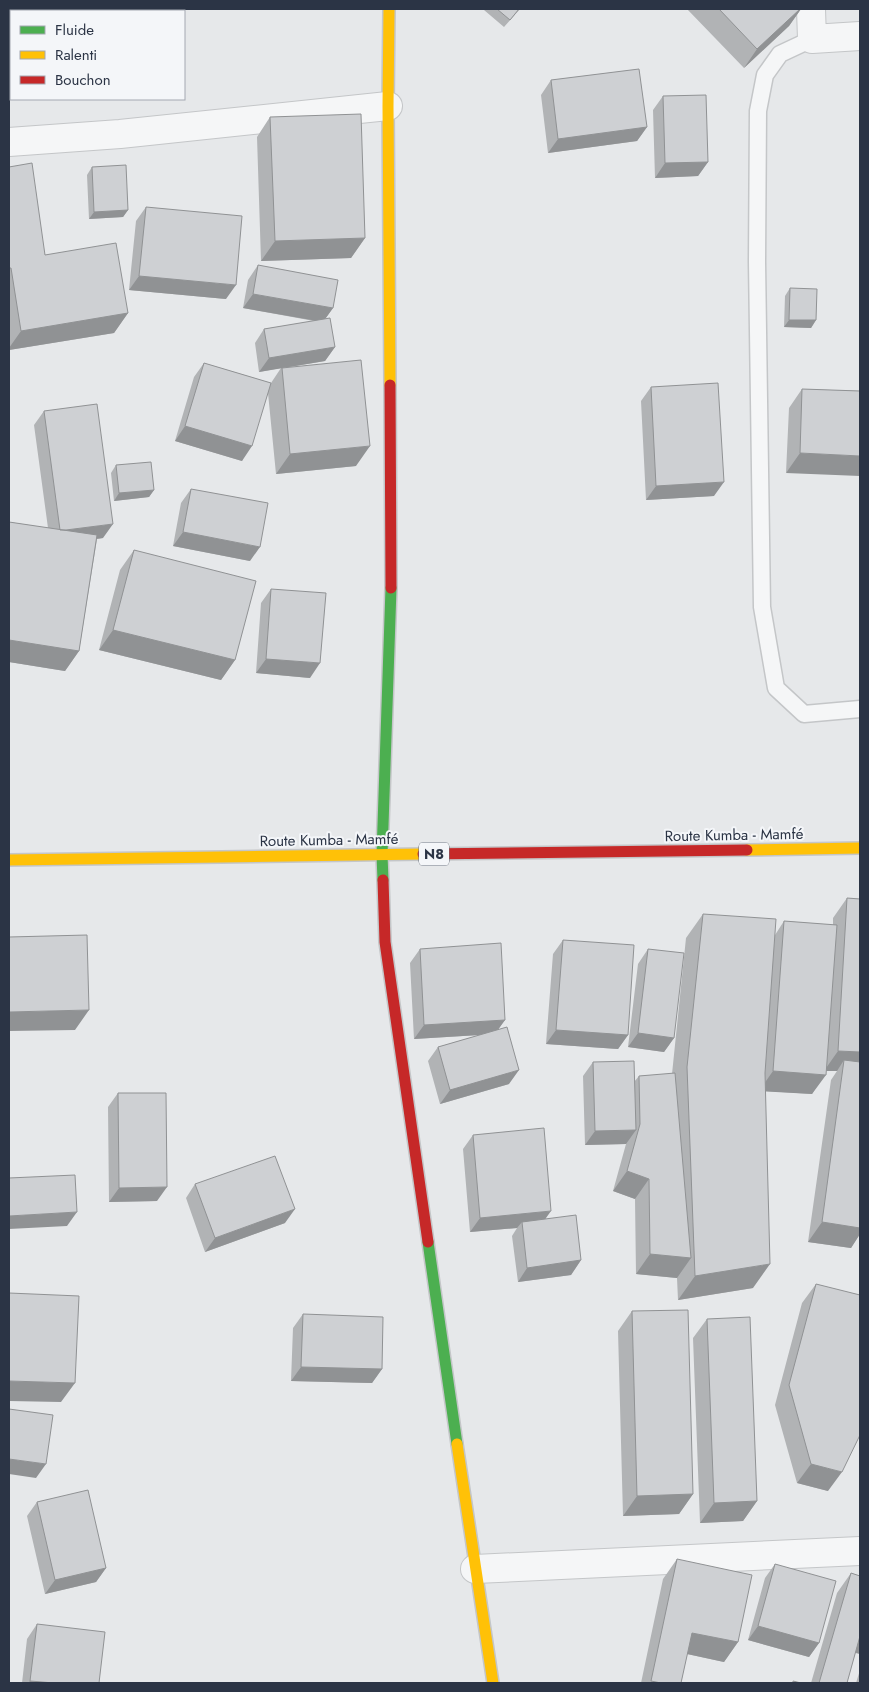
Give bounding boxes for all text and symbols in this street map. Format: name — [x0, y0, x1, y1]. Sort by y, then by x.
legend — [10, 10, 185, 100]
text: Fluide — [55, 19, 94, 41]
text: Ralenti — [55, 44, 97, 66]
text: Bouchon — [55, 69, 111, 91]
street label: Route Kumba - Mamfé — [664, 823, 804, 847]
street label: Route Kumba - Mamfé — [259, 828, 399, 852]
road number: N8 — [419, 842, 449, 866]

